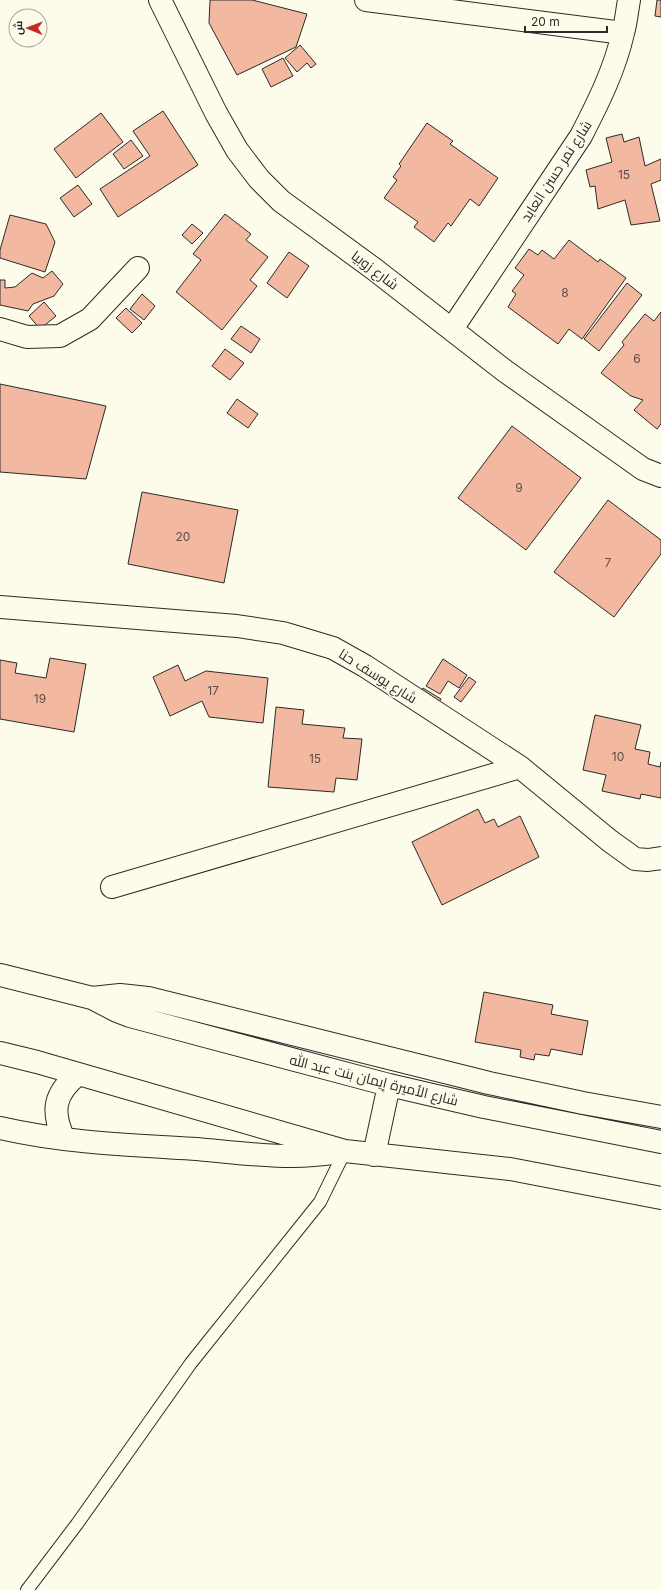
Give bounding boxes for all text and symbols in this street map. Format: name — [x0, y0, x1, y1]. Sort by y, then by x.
north arrow — [8, 8, 48, 48]
scale bar — [525, 8, 607, 34]
text: 20 m — [531, 14, 560, 29]
text: ش — [11, 21, 25, 35]
street label: شارع نمر حسن العابد — [516, 117, 596, 225]
house number: 15 — [618, 167, 630, 182]
street label: شارع زوبيا — [348, 246, 402, 294]
house number: 8 — [561, 285, 569, 300]
house number: 6 — [633, 351, 641, 366]
house number: 9 — [515, 480, 523, 495]
house number: 20 — [176, 529, 190, 544]
house number: 7 — [605, 555, 612, 570]
street label: شارع يوسف حنا — [335, 645, 421, 707]
house number: 17 — [207, 683, 219, 698]
house number: 19 — [34, 691, 46, 706]
house number: 10 — [612, 749, 624, 764]
house number: 15 — [309, 751, 321, 766]
street label: شارع الأميرة إيمان بنت عبد الله — [288, 1050, 460, 1110]

